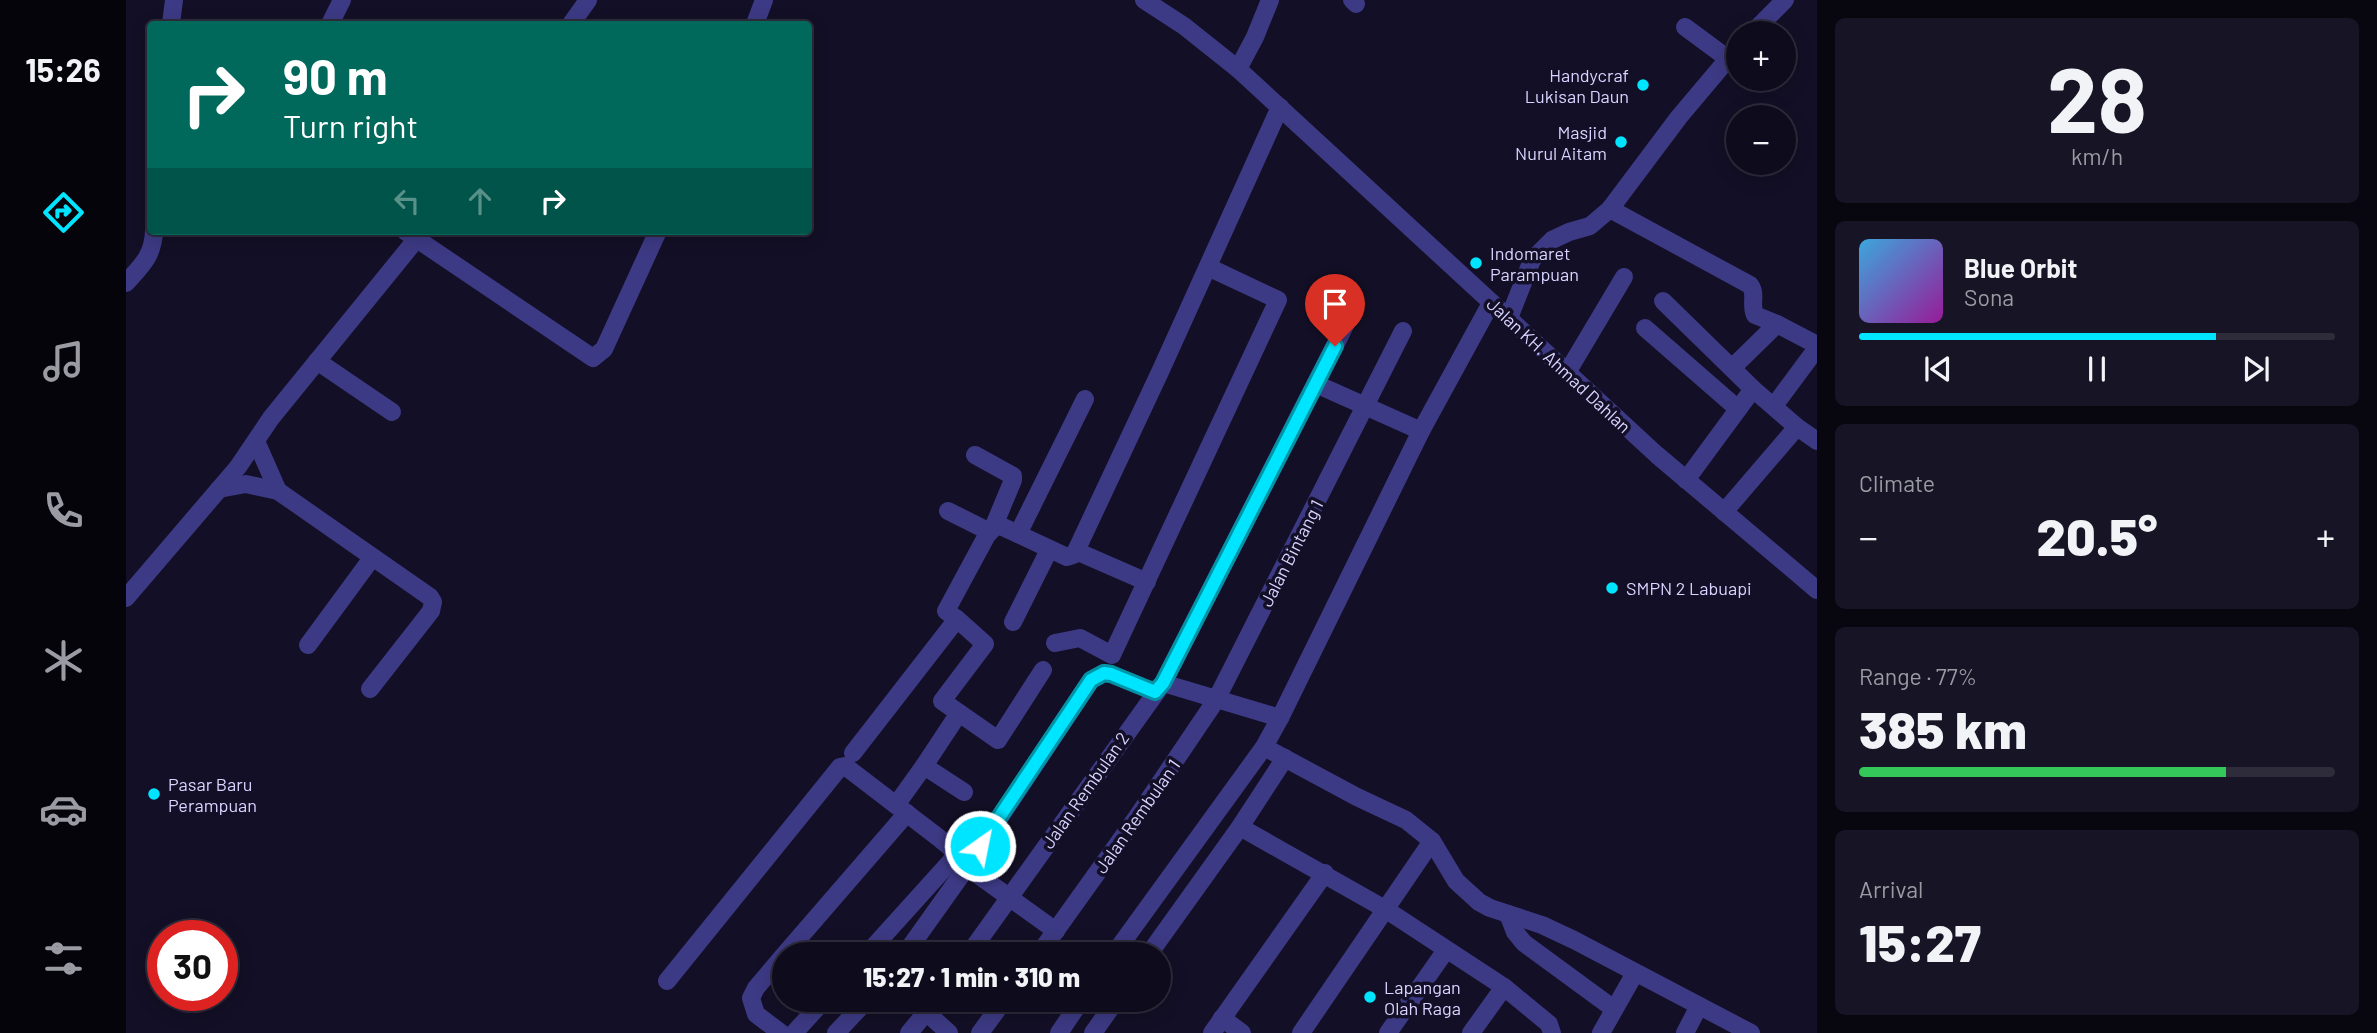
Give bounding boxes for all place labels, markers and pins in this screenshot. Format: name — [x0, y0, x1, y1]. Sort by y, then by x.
place label: Handycraf Lukisan Daun — [1525, 64, 1629, 107]
marker: Handycraf Lukisan Daun — [1635, 77, 1651, 93]
place label: Masjid Nurul Aitam — [1515, 121, 1607, 164]
marker: Masjid Nurul Aitam — [1613, 134, 1629, 150]
place label: Indomaret Parampuan — [1490, 242, 1579, 285]
marker: Indomaret Parampuan — [1468, 255, 1484, 271]
pin — [1305, 274, 1365, 346]
place label: SMPN 2 Labuapi — [1626, 577, 1752, 599]
marker: SMPN 2 Labuapi — [1604, 580, 1620, 596]
place label: Pasar Baru Perampuan — [168, 773, 257, 816]
marker: Pasar Baru Perampuan — [146, 786, 162, 802]
place label: Lapangan Olah Raga — [1384, 976, 1461, 1019]
marker: Lapangan Olah Raga — [1362, 989, 1378, 1005]

